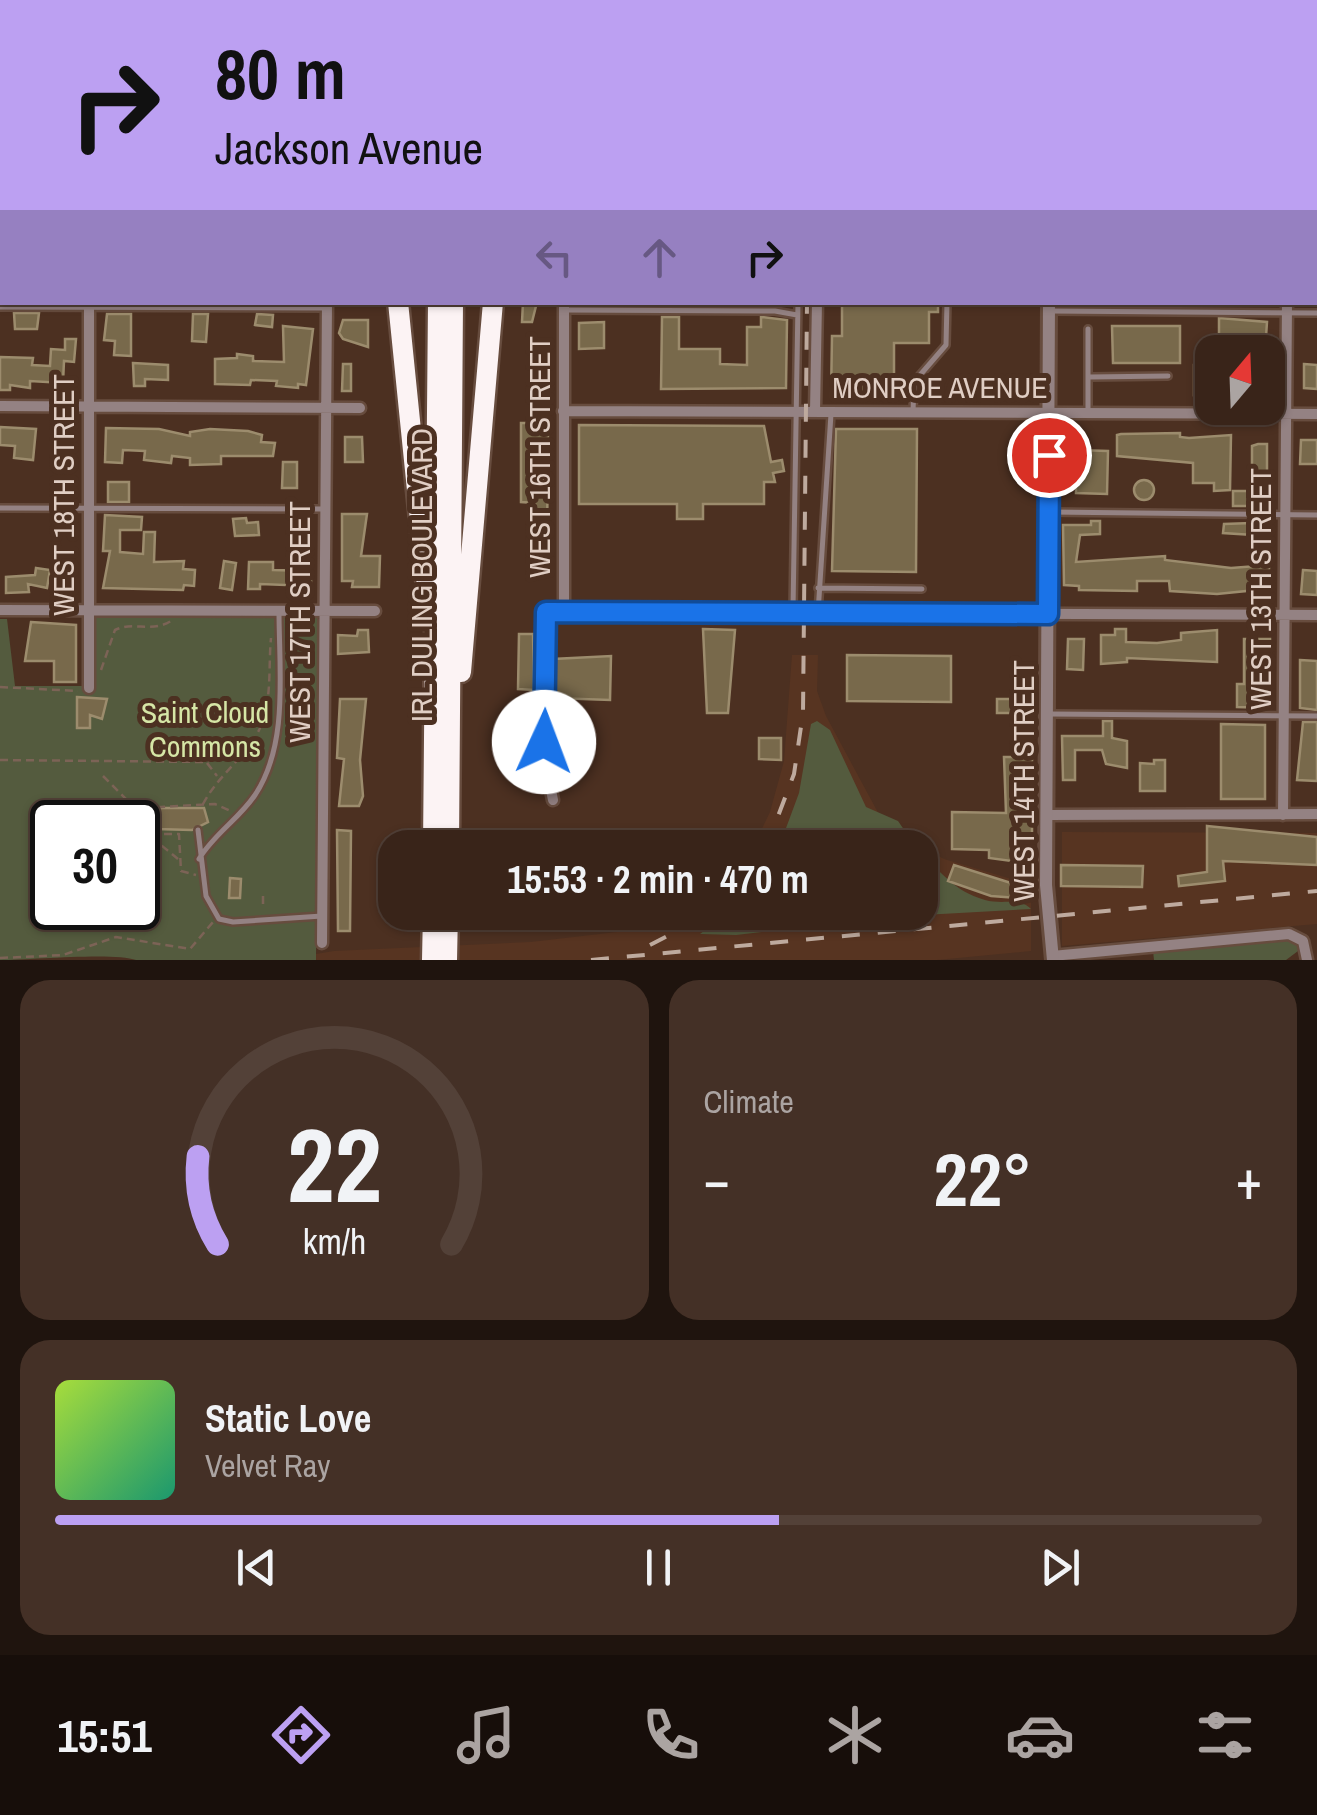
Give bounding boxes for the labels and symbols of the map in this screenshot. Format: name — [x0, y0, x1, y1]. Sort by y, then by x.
north arrow — [1195, 335, 1285, 425]
street label: WEST 16TH STREET — [519, 336, 559, 578]
street label: MONROE AVENUE — [832, 367, 1048, 407]
street label: WEST 18TH STREET — [43, 374, 83, 616]
pin — [1007, 413, 1092, 498]
street label: IRL DULING BOULEVARD — [401, 428, 441, 722]
street label: WEST 13TH STREET — [1240, 468, 1280, 710]
street label: WEST 17TH STREET — [279, 501, 319, 743]
street label: WEST 14TH STREET — [1003, 660, 1043, 902]
position arrow — [492, 690, 596, 794]
park label: Saint Cloud Commons — [141, 692, 269, 766]
speed limit sign: 30 — [30, 800, 160, 930]

